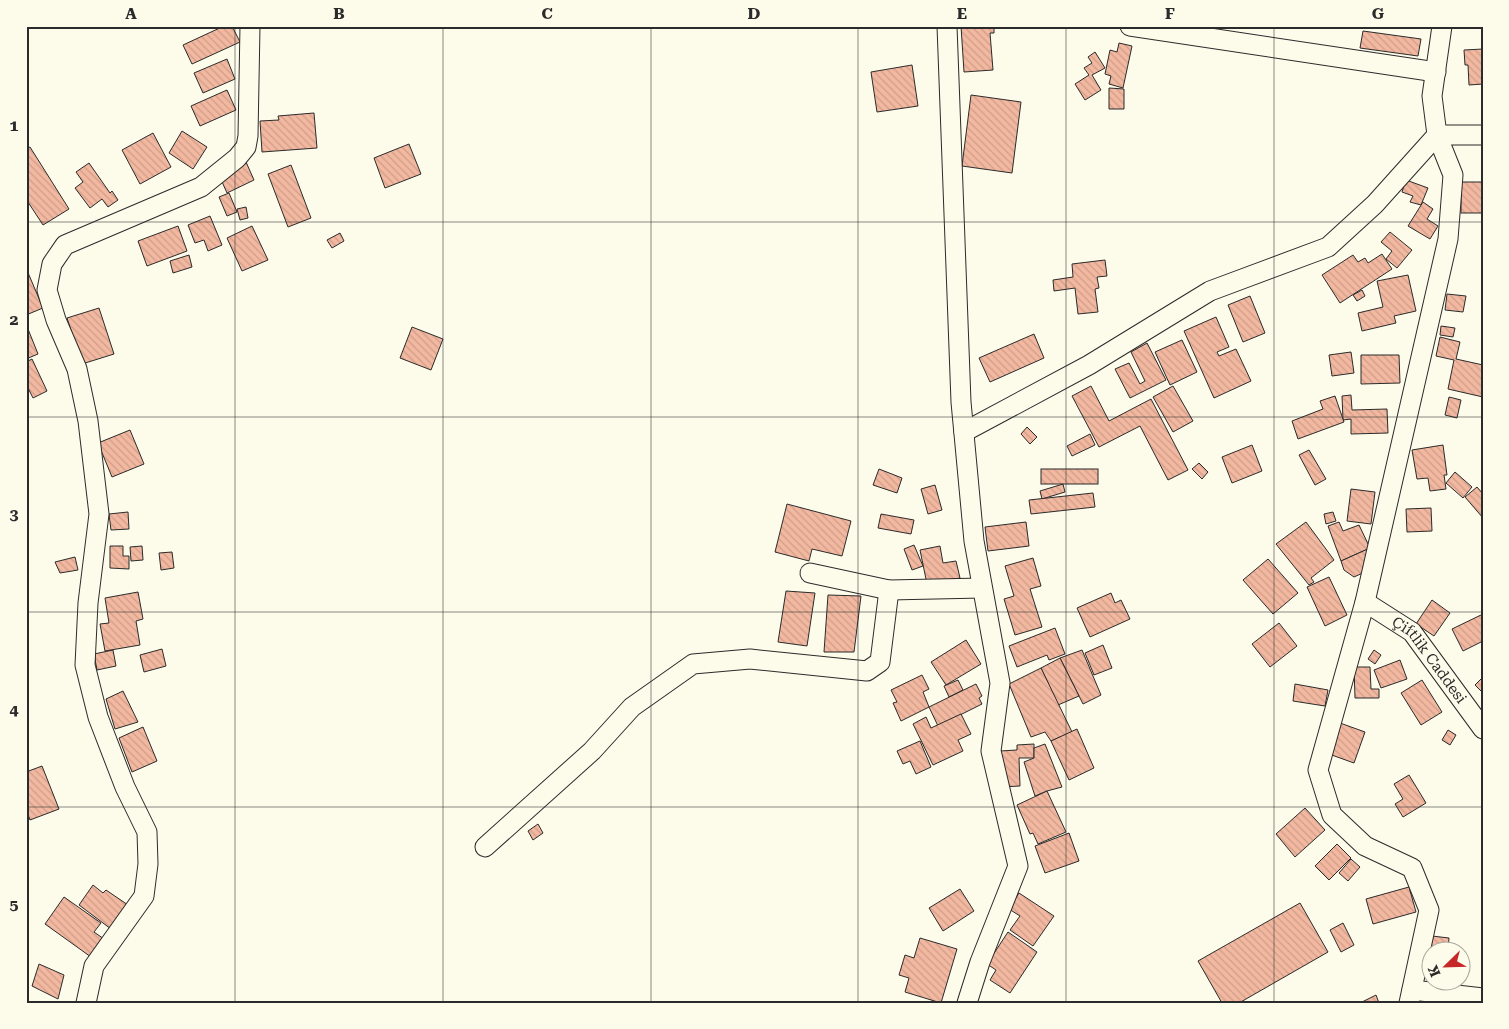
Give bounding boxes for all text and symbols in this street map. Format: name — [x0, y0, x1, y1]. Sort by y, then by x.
text: A — [125, 4, 137, 23]
text: B — [333, 4, 345, 23]
text: C — [541, 4, 553, 23]
text: D — [748, 4, 761, 23]
text: E — [957, 4, 967, 23]
text: F — [1165, 4, 1175, 23]
text: G — [1372, 4, 1385, 23]
text: 1 — [10, 116, 19, 135]
text: 2 — [10, 310, 19, 329]
text: 3 — [10, 505, 19, 524]
street label: Çiftlik Caddesi — [1389, 613, 1470, 707]
text: 4 — [10, 700, 19, 719]
text: 5 — [10, 895, 19, 914]
north arrow — [1422, 942, 1472, 992]
text: K — [1425, 963, 1444, 979]

